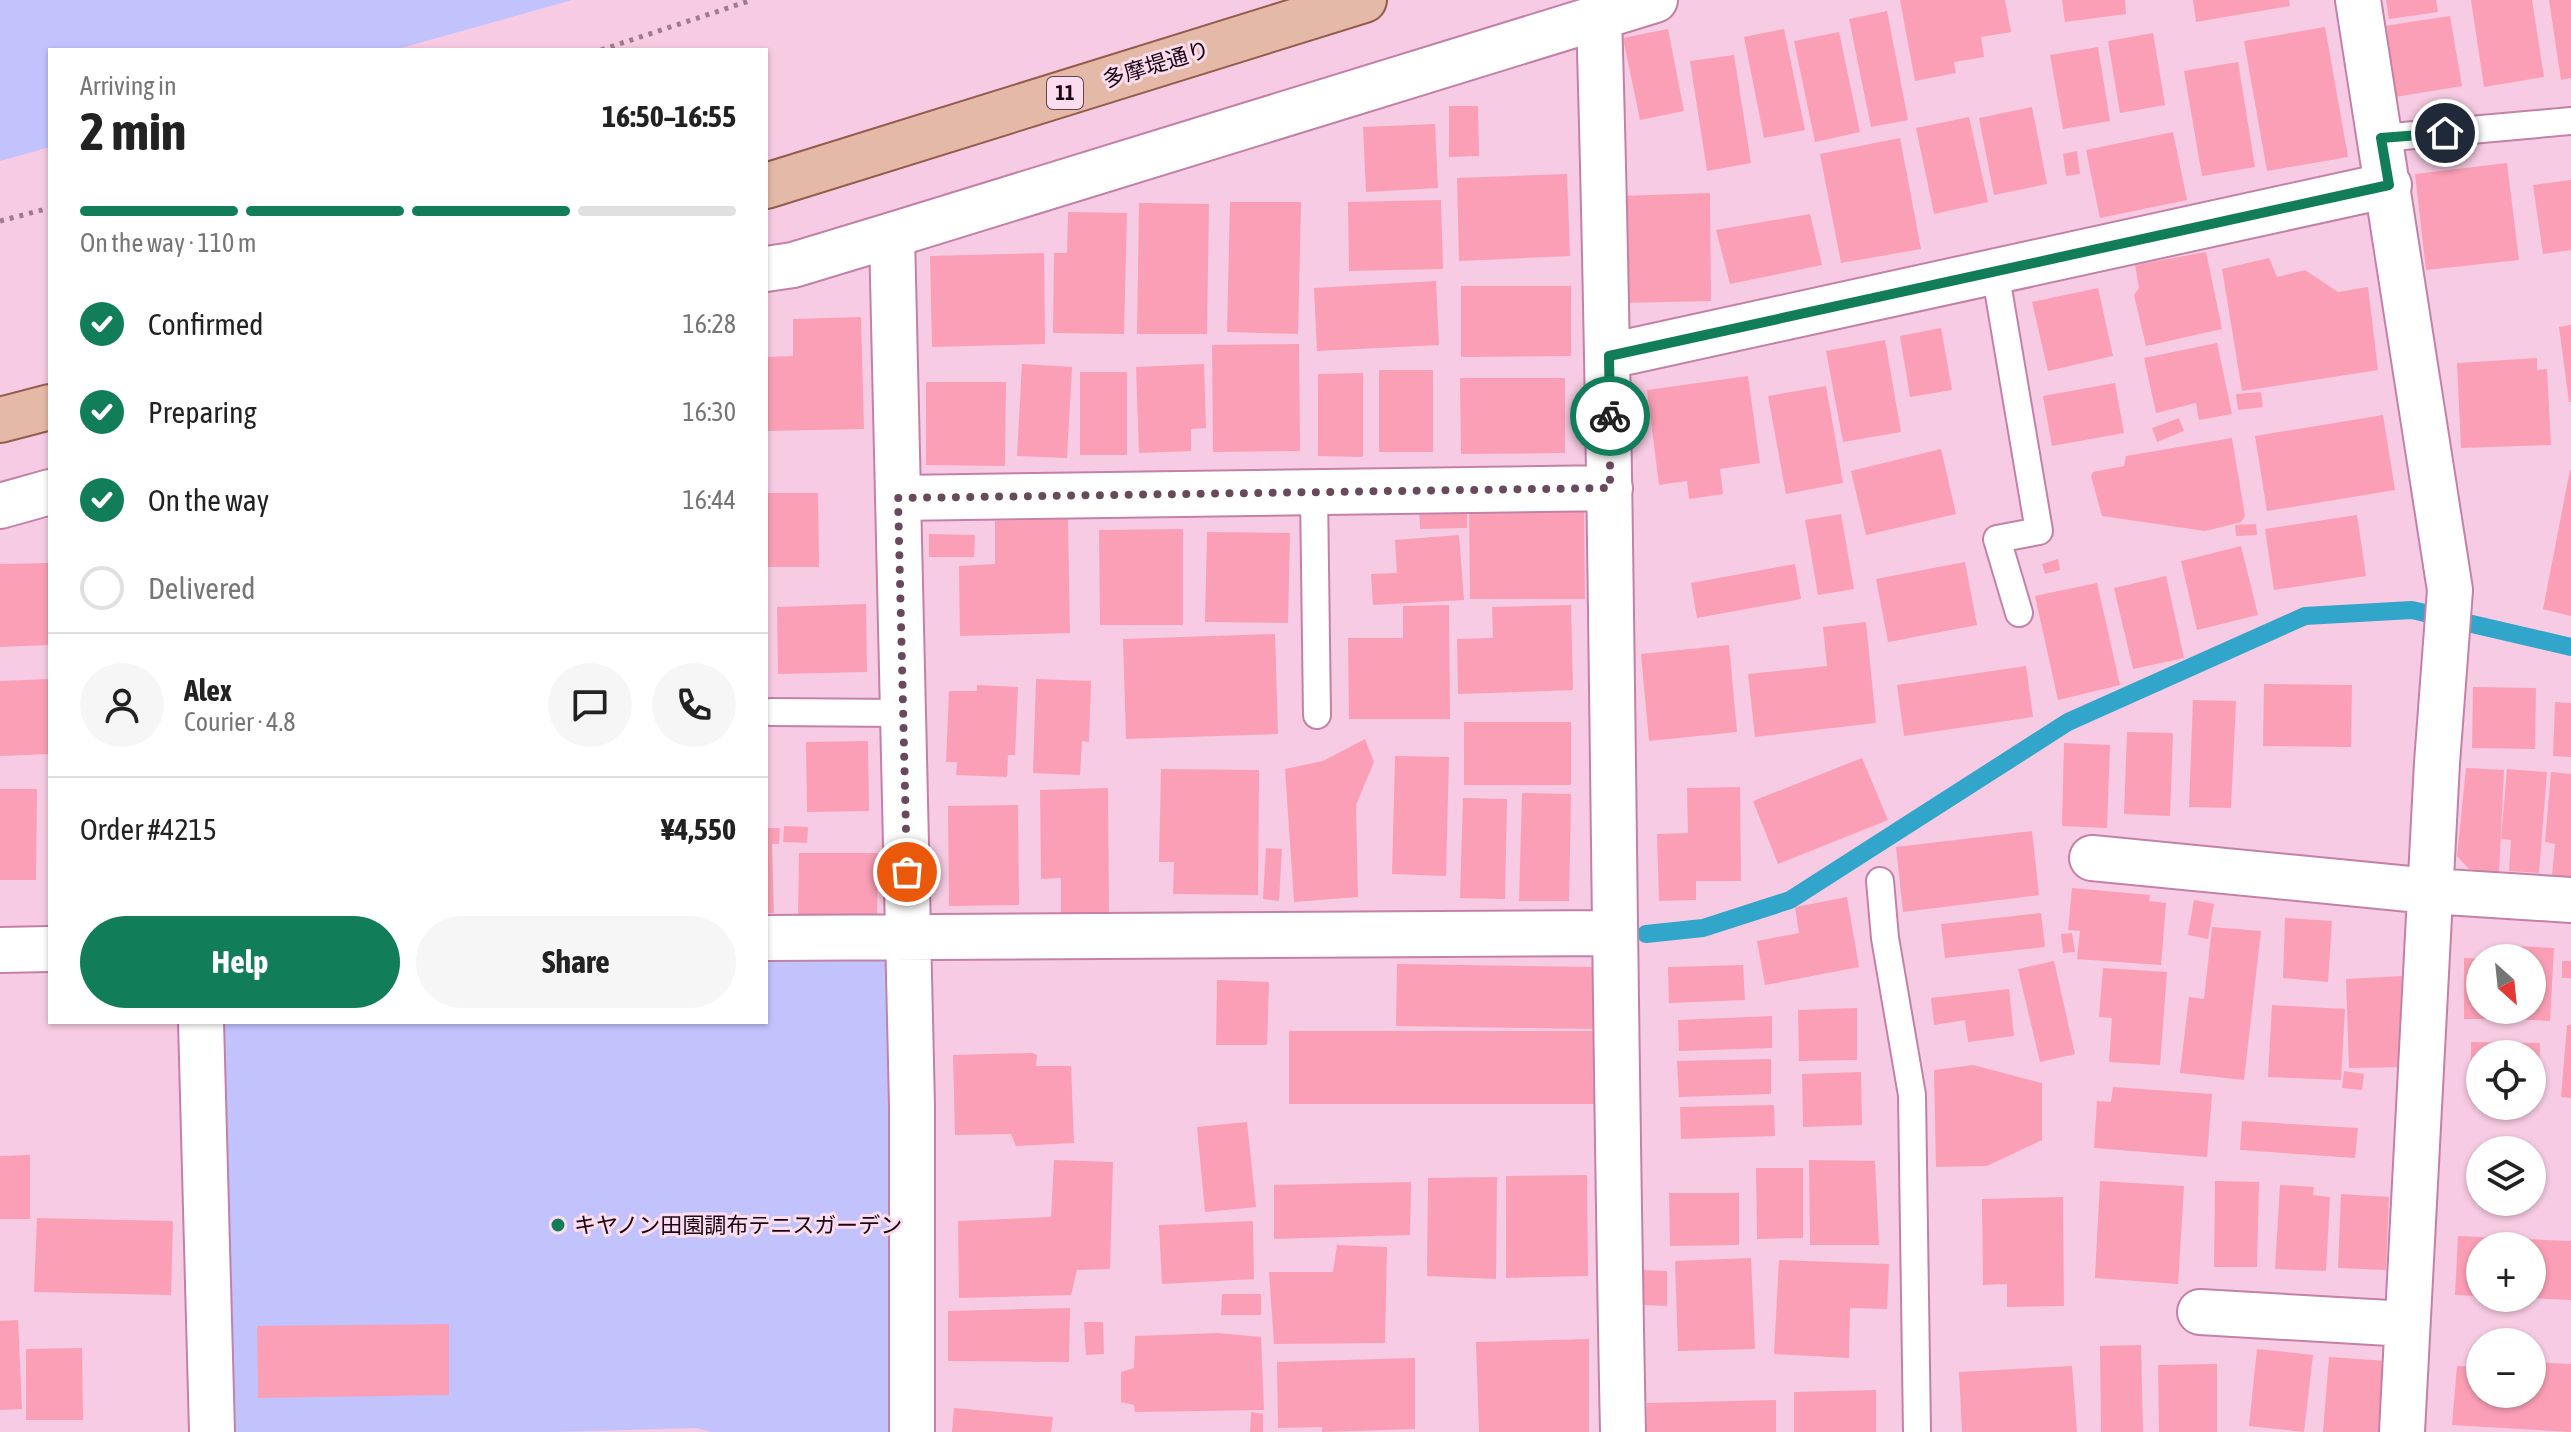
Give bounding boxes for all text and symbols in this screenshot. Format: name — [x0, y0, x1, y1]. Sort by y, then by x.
street label: 多摩堤通り — [1100, 35, 1212, 93]
text: Arriving in — [80, 71, 177, 101]
road number: 11 — [1047, 77, 1083, 109]
text: 16:50–16:55 — [602, 99, 736, 133]
pin — [2411, 99, 2479, 167]
text: 2 min — [80, 101, 186, 161]
icon: home — [2423, 111, 2467, 155]
text: On the way · 110 m — [80, 228, 257, 258]
icon: check — [80, 302, 124, 346]
text: Confirmed — [148, 307, 263, 341]
text: 16:28 — [682, 309, 736, 339]
courier — [1570, 376, 1650, 456]
icon: check — [80, 390, 124, 434]
icon: bike — [1588, 394, 1632, 438]
text: Preparing — [148, 395, 257, 429]
text: 16:30 — [682, 397, 736, 427]
icon: check — [80, 478, 124, 522]
text: On the way — [148, 483, 269, 517]
text: 16:44 — [682, 485, 736, 515]
text: Delivered — [148, 571, 256, 605]
button: person — [80, 663, 164, 747]
button: chat — [548, 663, 632, 747]
button: phone — [652, 663, 736, 747]
text: Alex — [184, 673, 232, 707]
text: Courier · 4.8 — [184, 707, 295, 737]
text: Order #4215 — [80, 812, 217, 846]
text: ¥4,550 — [661, 812, 736, 846]
pin — [873, 838, 941, 906]
icon: bag — [885, 850, 929, 894]
button: Help — [80, 916, 400, 1008]
button: Share — [416, 916, 736, 1008]
north arrow — [2466, 944, 2546, 1024]
map controls — [2466, 944, 2546, 1408]
button: locate — [2466, 1040, 2546, 1120]
button: layers — [2466, 1136, 2546, 1216]
place label: キヤノン田園調布テニスガーデン — [574, 1212, 902, 1238]
marker: キヤノン田園調布テニスガーデン — [549, 1216, 567, 1234]
button: + — [2466, 1232, 2546, 1312]
button: − — [2466, 1328, 2546, 1408]

